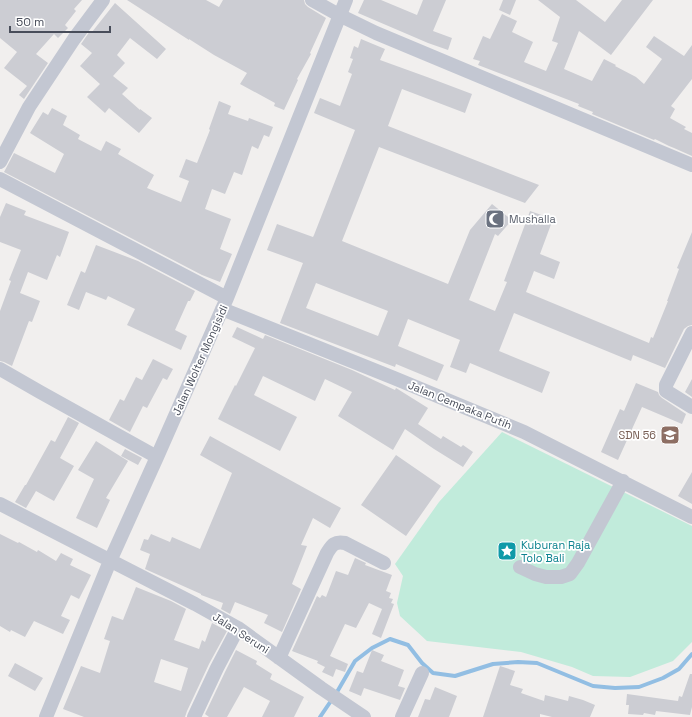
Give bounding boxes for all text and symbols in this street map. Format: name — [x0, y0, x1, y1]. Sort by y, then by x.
scale bar — [10, 8, 110, 34]
text: 50 m — [16, 14, 44, 30]
mosque icon: Mushalla — [484, 208, 506, 230]
place label: Mushalla — [509, 212, 557, 226]
street label: Jalan Wolter Mongisidi — [169, 302, 231, 417]
street label: Jalan Cempaka Putih — [406, 378, 514, 432]
school or university icon: SDN 56 — [659, 424, 681, 446]
place label: SDN 56 — [619, 428, 656, 442]
place label: Kuburan Raja Tolo Bali — [521, 538, 591, 565]
place icon: Kuburan Raja Tolo Bali — [496, 540, 518, 562]
street label: Jalan Seruni — [210, 610, 272, 657]

